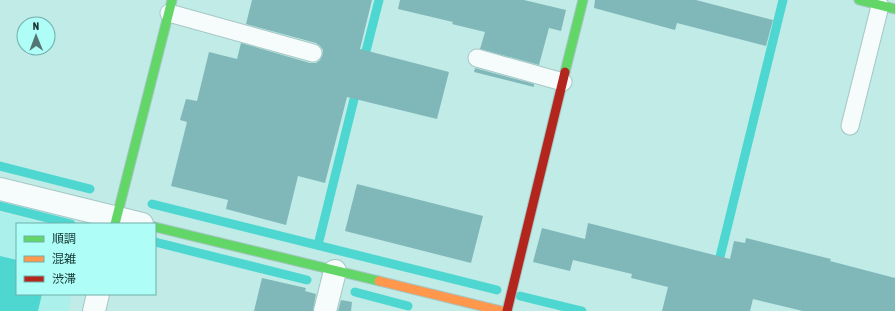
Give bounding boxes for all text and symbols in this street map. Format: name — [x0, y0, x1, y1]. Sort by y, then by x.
north arrow — [16, 16, 56, 56]
text: N — [32, 20, 39, 32]
legend — [16, 223, 156, 295]
text: 順調 — [52, 232, 76, 246]
text: 混雑 — [52, 252, 76, 266]
text: 渋滞 — [52, 272, 76, 286]

